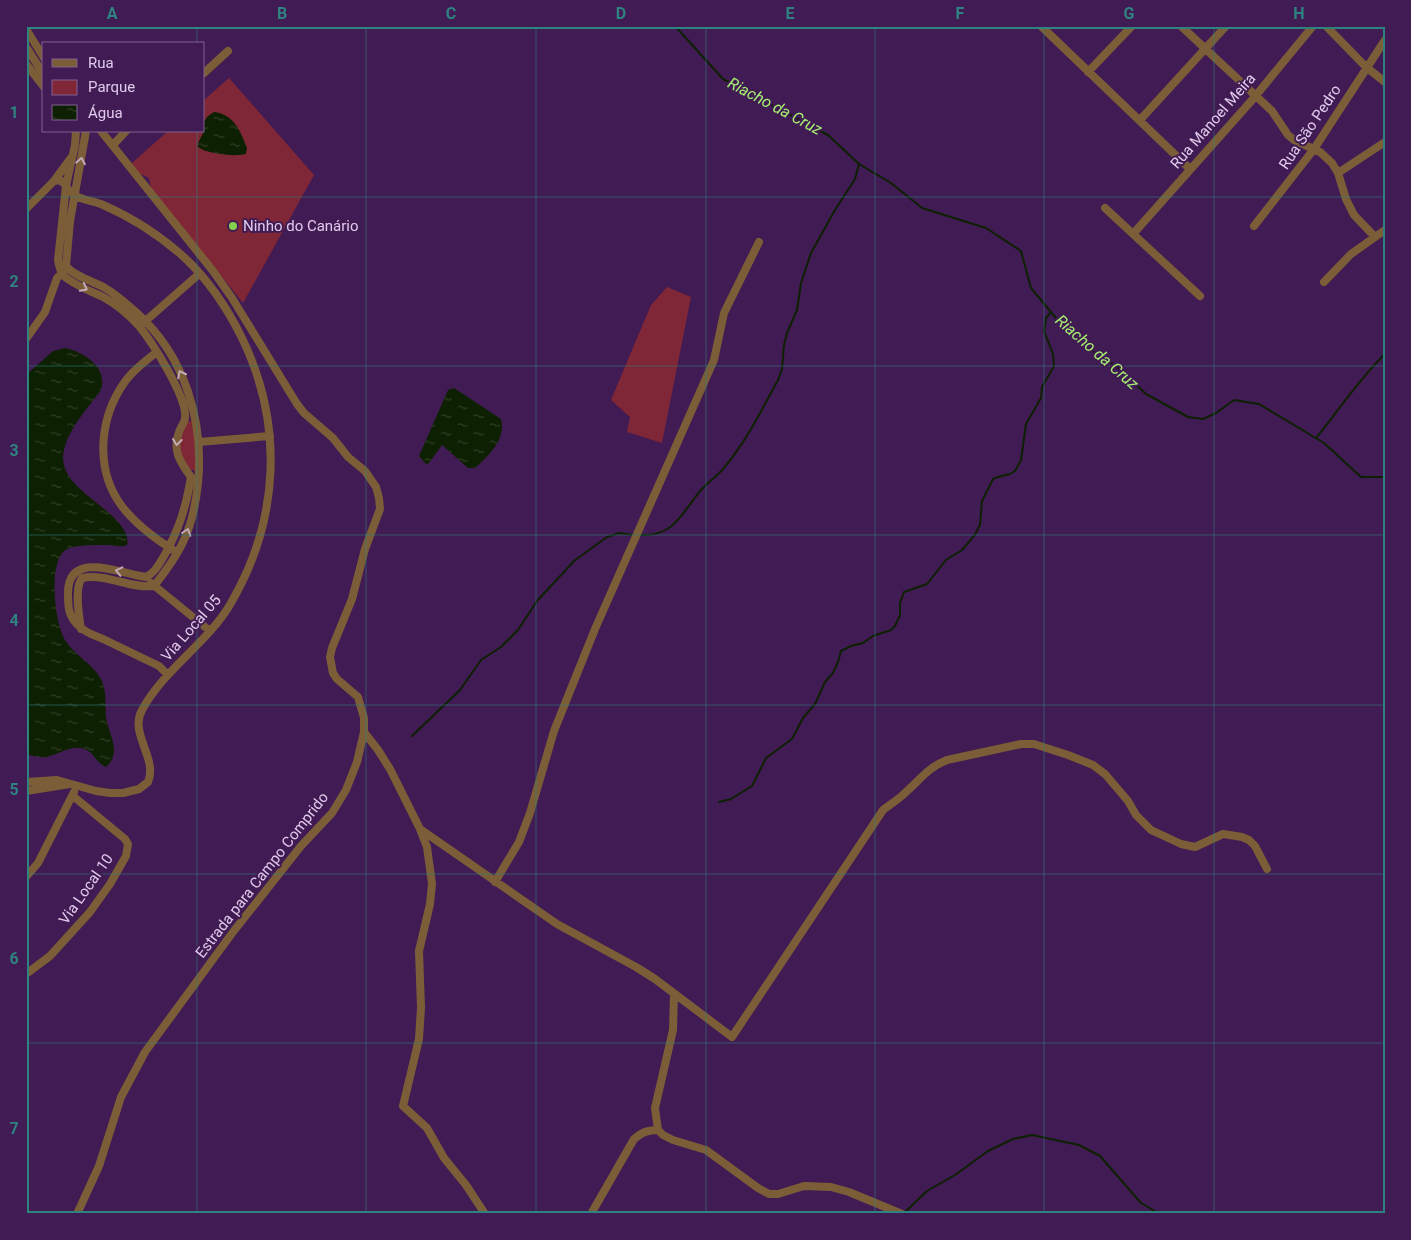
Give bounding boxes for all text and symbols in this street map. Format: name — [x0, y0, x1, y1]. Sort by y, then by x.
text: A — [107, 4, 118, 23]
text: B — [277, 4, 287, 23]
text: C — [446, 4, 456, 23]
text: D — [616, 4, 626, 23]
text: E — [786, 4, 795, 23]
text: F — [956, 4, 965, 23]
text: G — [1124, 4, 1135, 23]
text: H — [1293, 4, 1305, 23]
legend — [42, 42, 205, 132]
text: Rua — [88, 54, 114, 72]
street label: Rua Manoel Meira — [1167, 70, 1259, 172]
water label: Riacho da Cruz — [725, 73, 826, 139]
text: Parque — [88, 78, 135, 96]
street label: Rua São Pedro — [1275, 81, 1345, 173]
text: 1 — [9, 103, 19, 122]
text: Água — [88, 104, 123, 122]
one-way arrow — [75, 157, 85, 166]
place label: Ninho do Canário — [243, 217, 359, 235]
marker: Ninho do Canário — [227, 220, 239, 232]
text: 2 — [9, 272, 19, 291]
one-way arrow — [79, 282, 88, 292]
water label: Riacho da Cruz — [1052, 311, 1143, 393]
one-way arrow — [177, 370, 187, 379]
one-way arrow — [172, 439, 183, 447]
text: 3 — [9, 441, 19, 460]
one-way arrow — [181, 528, 191, 537]
one-way arrow — [114, 566, 123, 577]
street label: Via Local 05 — [157, 591, 225, 665]
text: 4 — [9, 611, 19, 630]
text: 5 — [9, 780, 19, 799]
street label: Estrada para Campo Comprido — [192, 789, 332, 961]
street label: Via Local 10 — [55, 850, 117, 928]
text: 6 — [9, 949, 19, 968]
text: 7 — [9, 1119, 19, 1138]

